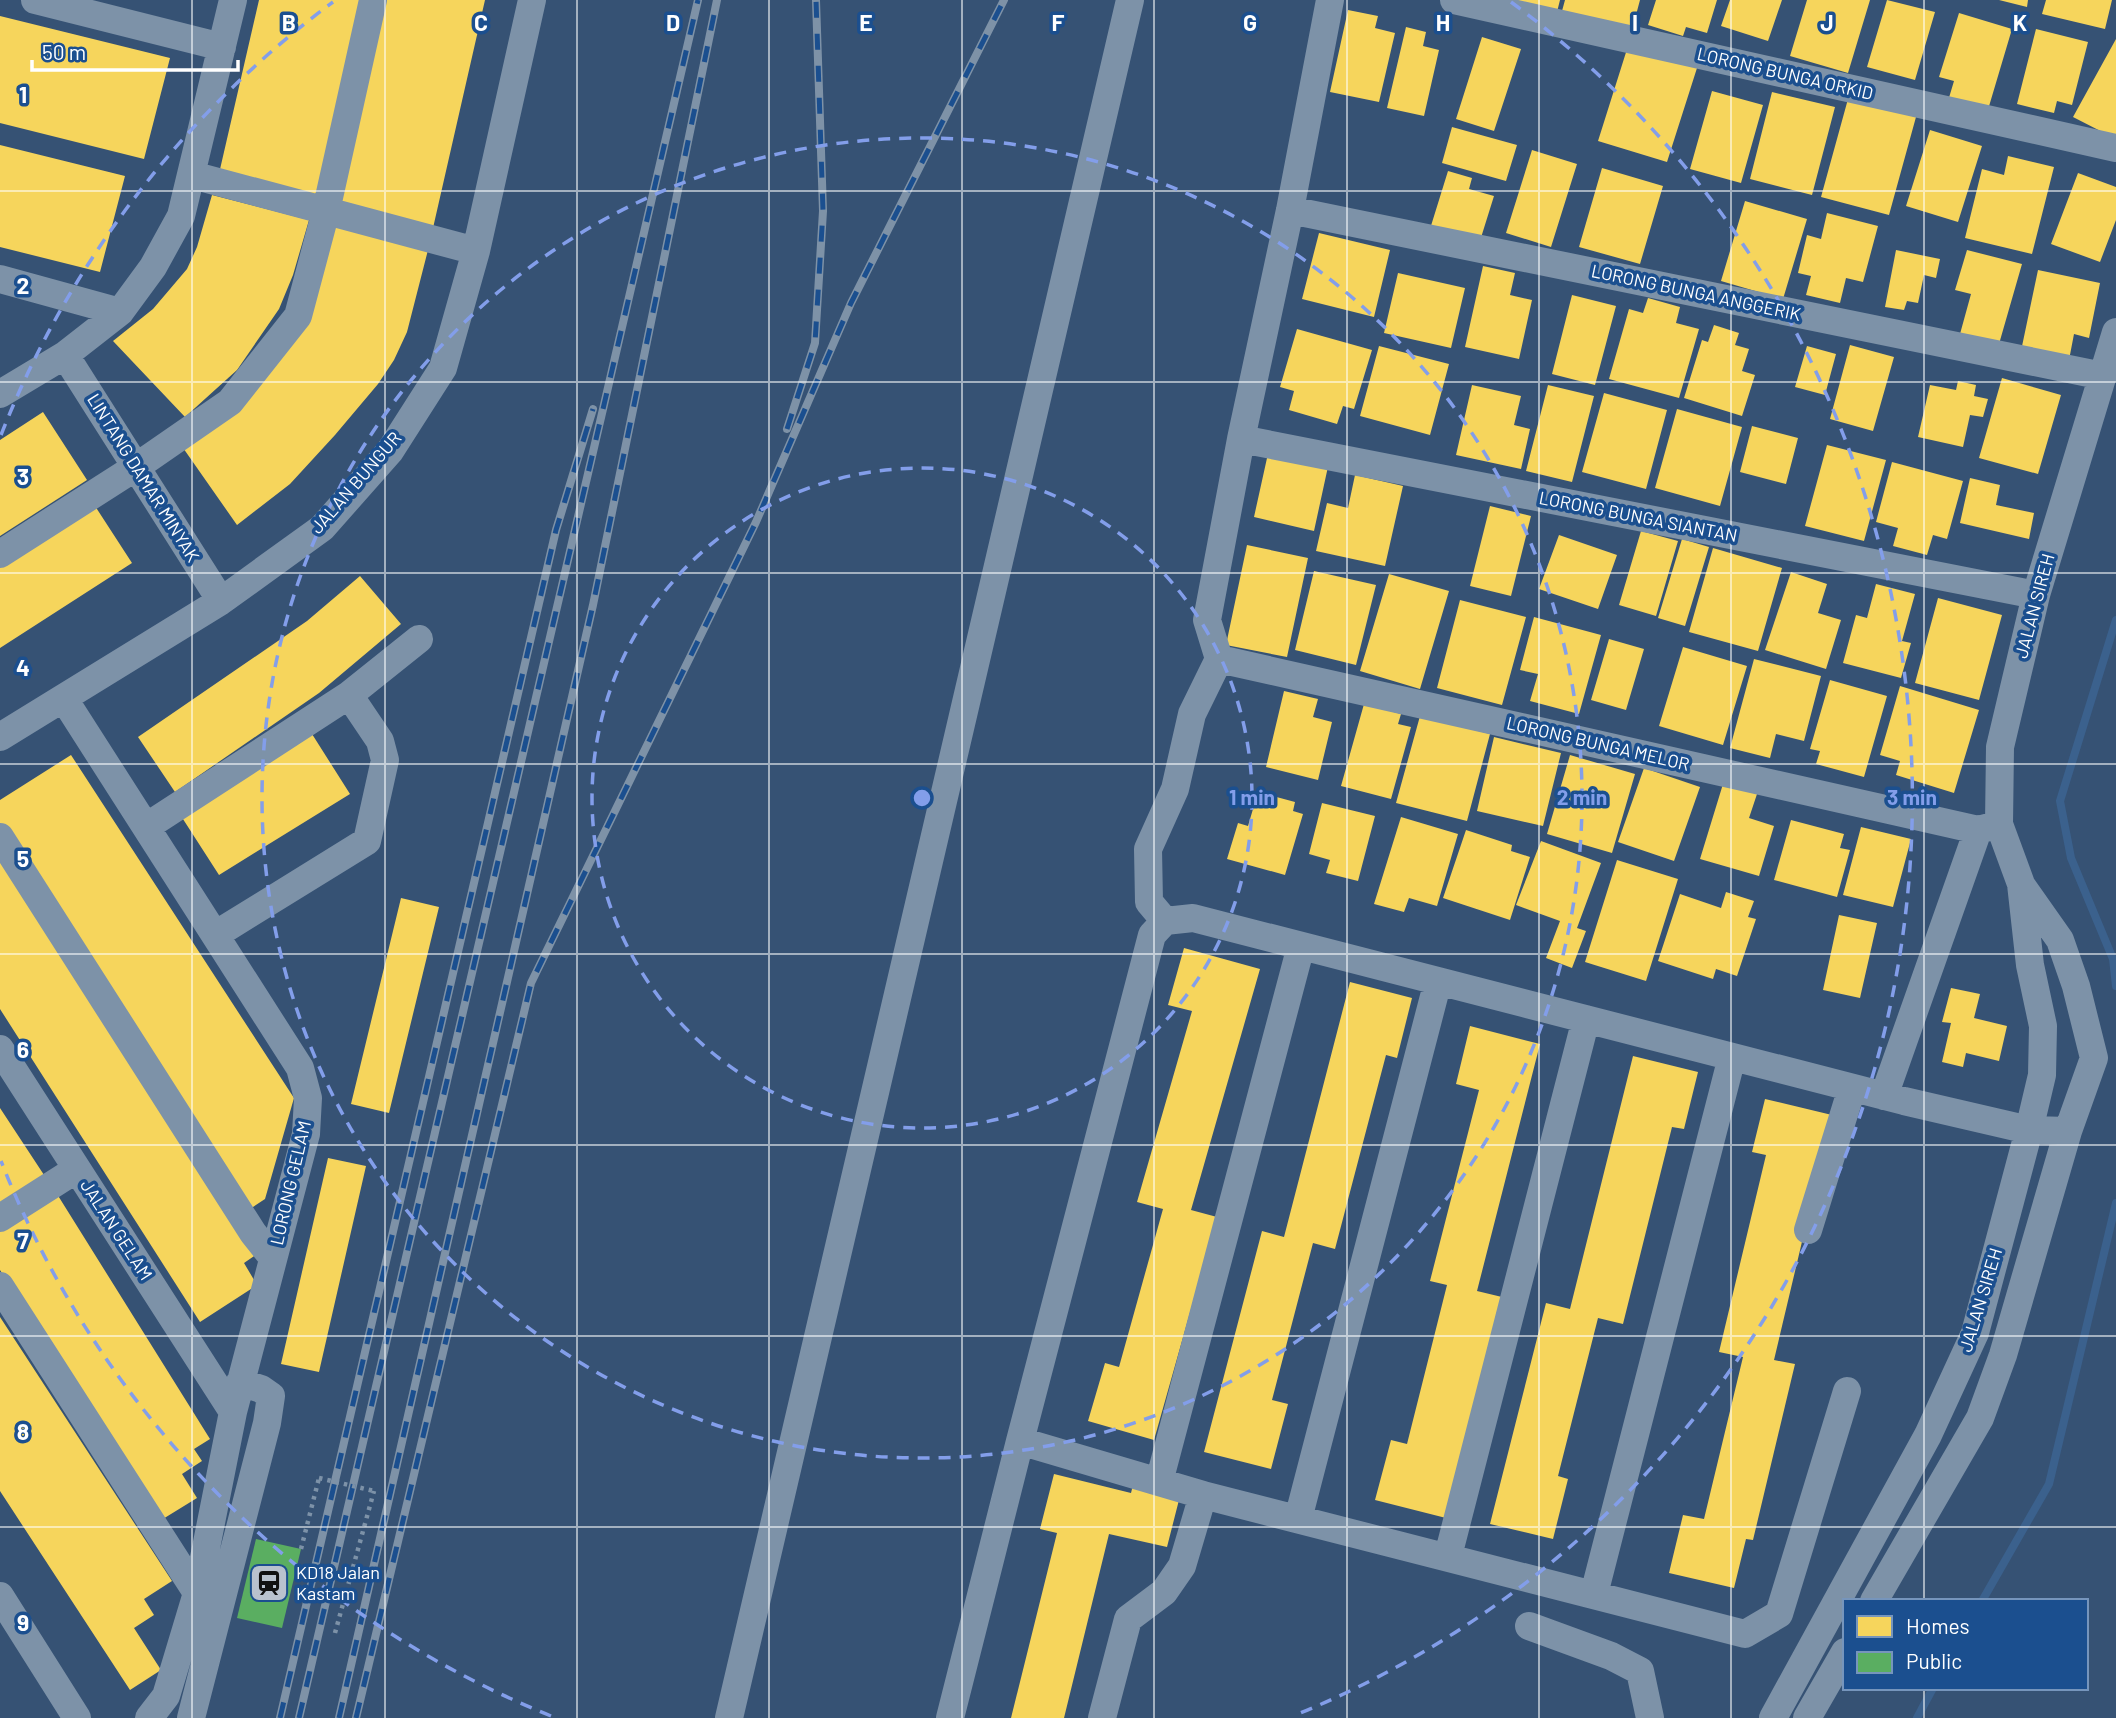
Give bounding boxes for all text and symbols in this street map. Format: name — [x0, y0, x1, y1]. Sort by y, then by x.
text: B — [282, 8, 296, 36]
text: C — [474, 8, 488, 36]
text: D — [666, 8, 680, 36]
text: E — [859, 8, 873, 36]
text: F — [1052, 8, 1065, 36]
text: G — [1243, 8, 1257, 36]
text: H — [1436, 8, 1450, 36]
text: I — [1632, 8, 1638, 36]
text: J — [1820, 8, 1834, 36]
text: K — [2013, 8, 2027, 36]
scale bar — [32, 28, 238, 72]
text: 50 m — [42, 39, 86, 64]
street label: LORONG BUNGA ORKID — [1695, 42, 1875, 104]
text: 1 — [19, 80, 27, 108]
street label: LORONG BUNGA ANGGERIK — [1589, 259, 1803, 325]
text: 2 — [17, 271, 29, 299]
street label: LINTANG DAMAR MINYAK — [83, 389, 205, 566]
street label: JALAN BUNGUR — [305, 427, 405, 538]
text: 3 — [17, 462, 29, 490]
street label: LORONG BUNGA SIANTAN — [1537, 486, 1739, 546]
street label: JALAN SIREH — [2009, 551, 2059, 661]
text: 4 — [16, 653, 30, 681]
street label: LORONG BUNGA MELOR — [1505, 711, 1692, 775]
text: 1 min — [1229, 784, 1275, 809]
text: 2 min — [1557, 784, 1607, 809]
text: 3 min — [1887, 784, 1937, 809]
centre of rings — [910, 786, 934, 810]
text: 5 — [17, 844, 29, 872]
text: 6 — [17, 1035, 29, 1063]
street label: LORONG GELAM — [265, 1118, 315, 1247]
street label: JALAN GELAM — [76, 1175, 158, 1284]
text: 7 — [17, 1226, 29, 1254]
street label: JALAN SIREH — [1954, 1245, 2006, 1354]
text: 8 — [17, 1417, 29, 1445]
place label: KD18 Jalan Kastam — [296, 1561, 380, 1604]
station icon: KD18 Jalan Kastam — [248, 1562, 290, 1604]
legend — [1843, 1599, 2088, 1690]
text: 9 — [17, 1608, 29, 1636]
text: Homes — [1906, 1613, 1970, 1638]
text: Public — [1906, 1648, 1962, 1673]

